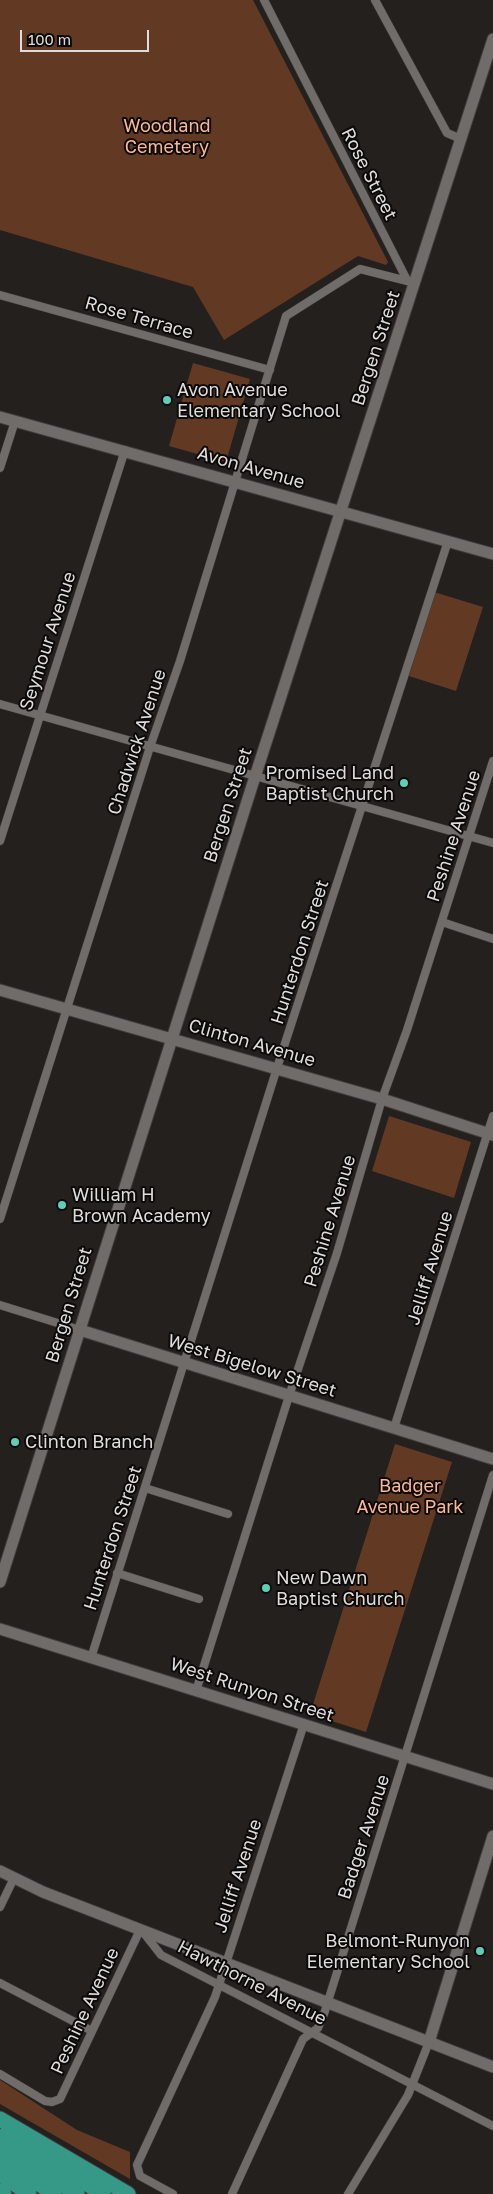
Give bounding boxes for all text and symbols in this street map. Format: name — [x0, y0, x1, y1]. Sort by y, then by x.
scale bar — [22, 20, 151, 52]
text: 100 m — [28, 30, 71, 48]
park label: Woodland Cemetery — [123, 115, 211, 158]
street label: Rose Street — [337, 124, 401, 224]
street label: Bergen Street — [347, 288, 405, 408]
street label: Rose Terrace — [82, 292, 196, 344]
place label: Avon Avenue Elementary School — [177, 379, 341, 422]
marker: Avon Avenue Elementary School — [161, 394, 173, 406]
street label: Avon Avenue — [195, 442, 307, 494]
street label: Seymour Avenue — [15, 569, 81, 713]
street label: Chadwick Avenue — [103, 666, 171, 818]
street label: Bergen Street — [199, 745, 257, 865]
place label: Promised Land Baptist Church — [266, 762, 394, 804]
street label: Peshine Avenue — [423, 767, 485, 905]
marker: Promised Land Baptist Church — [398, 777, 410, 789]
street label: Hunterdon Street — [266, 877, 334, 1027]
street label: Clinton Avenue — [186, 1015, 318, 1071]
street label: Peshine Avenue — [300, 1152, 360, 1290]
place label: William H Brown Academy — [72, 1184, 211, 1226]
marker: William H Brown Academy — [56, 1199, 68, 1211]
street label: Jelliff Avenue — [402, 1208, 458, 1328]
street label: Bergen Street — [41, 1245, 97, 1365]
street label: West Bigelow Street — [165, 1330, 339, 1402]
place label: Clinton Branch — [25, 1431, 153, 1453]
marker: Clinton Branch — [9, 1436, 21, 1448]
street label: Hunterdon Street — [79, 1463, 147, 1613]
park label: Badger Avenue Park — [356, 1475, 464, 1518]
place label: New Dawn Baptist Church — [276, 1567, 404, 1610]
marker: New Dawn Baptist Church — [260, 1582, 272, 1594]
street label: West Runyon Street — [167, 1653, 337, 1727]
street label: Badger Avenue — [334, 1772, 394, 1902]
street label: Jelliff Avenue — [209, 1816, 267, 1936]
place label: Belmont-Runyon Elementary School — [306, 1930, 470, 1972]
street label: Hawthorne Avenue — [174, 1936, 330, 2030]
street label: Peshine Avenue — [46, 1944, 124, 2078]
marker: Belmont-Runyon Elementary School — [474, 1945, 486, 1957]

